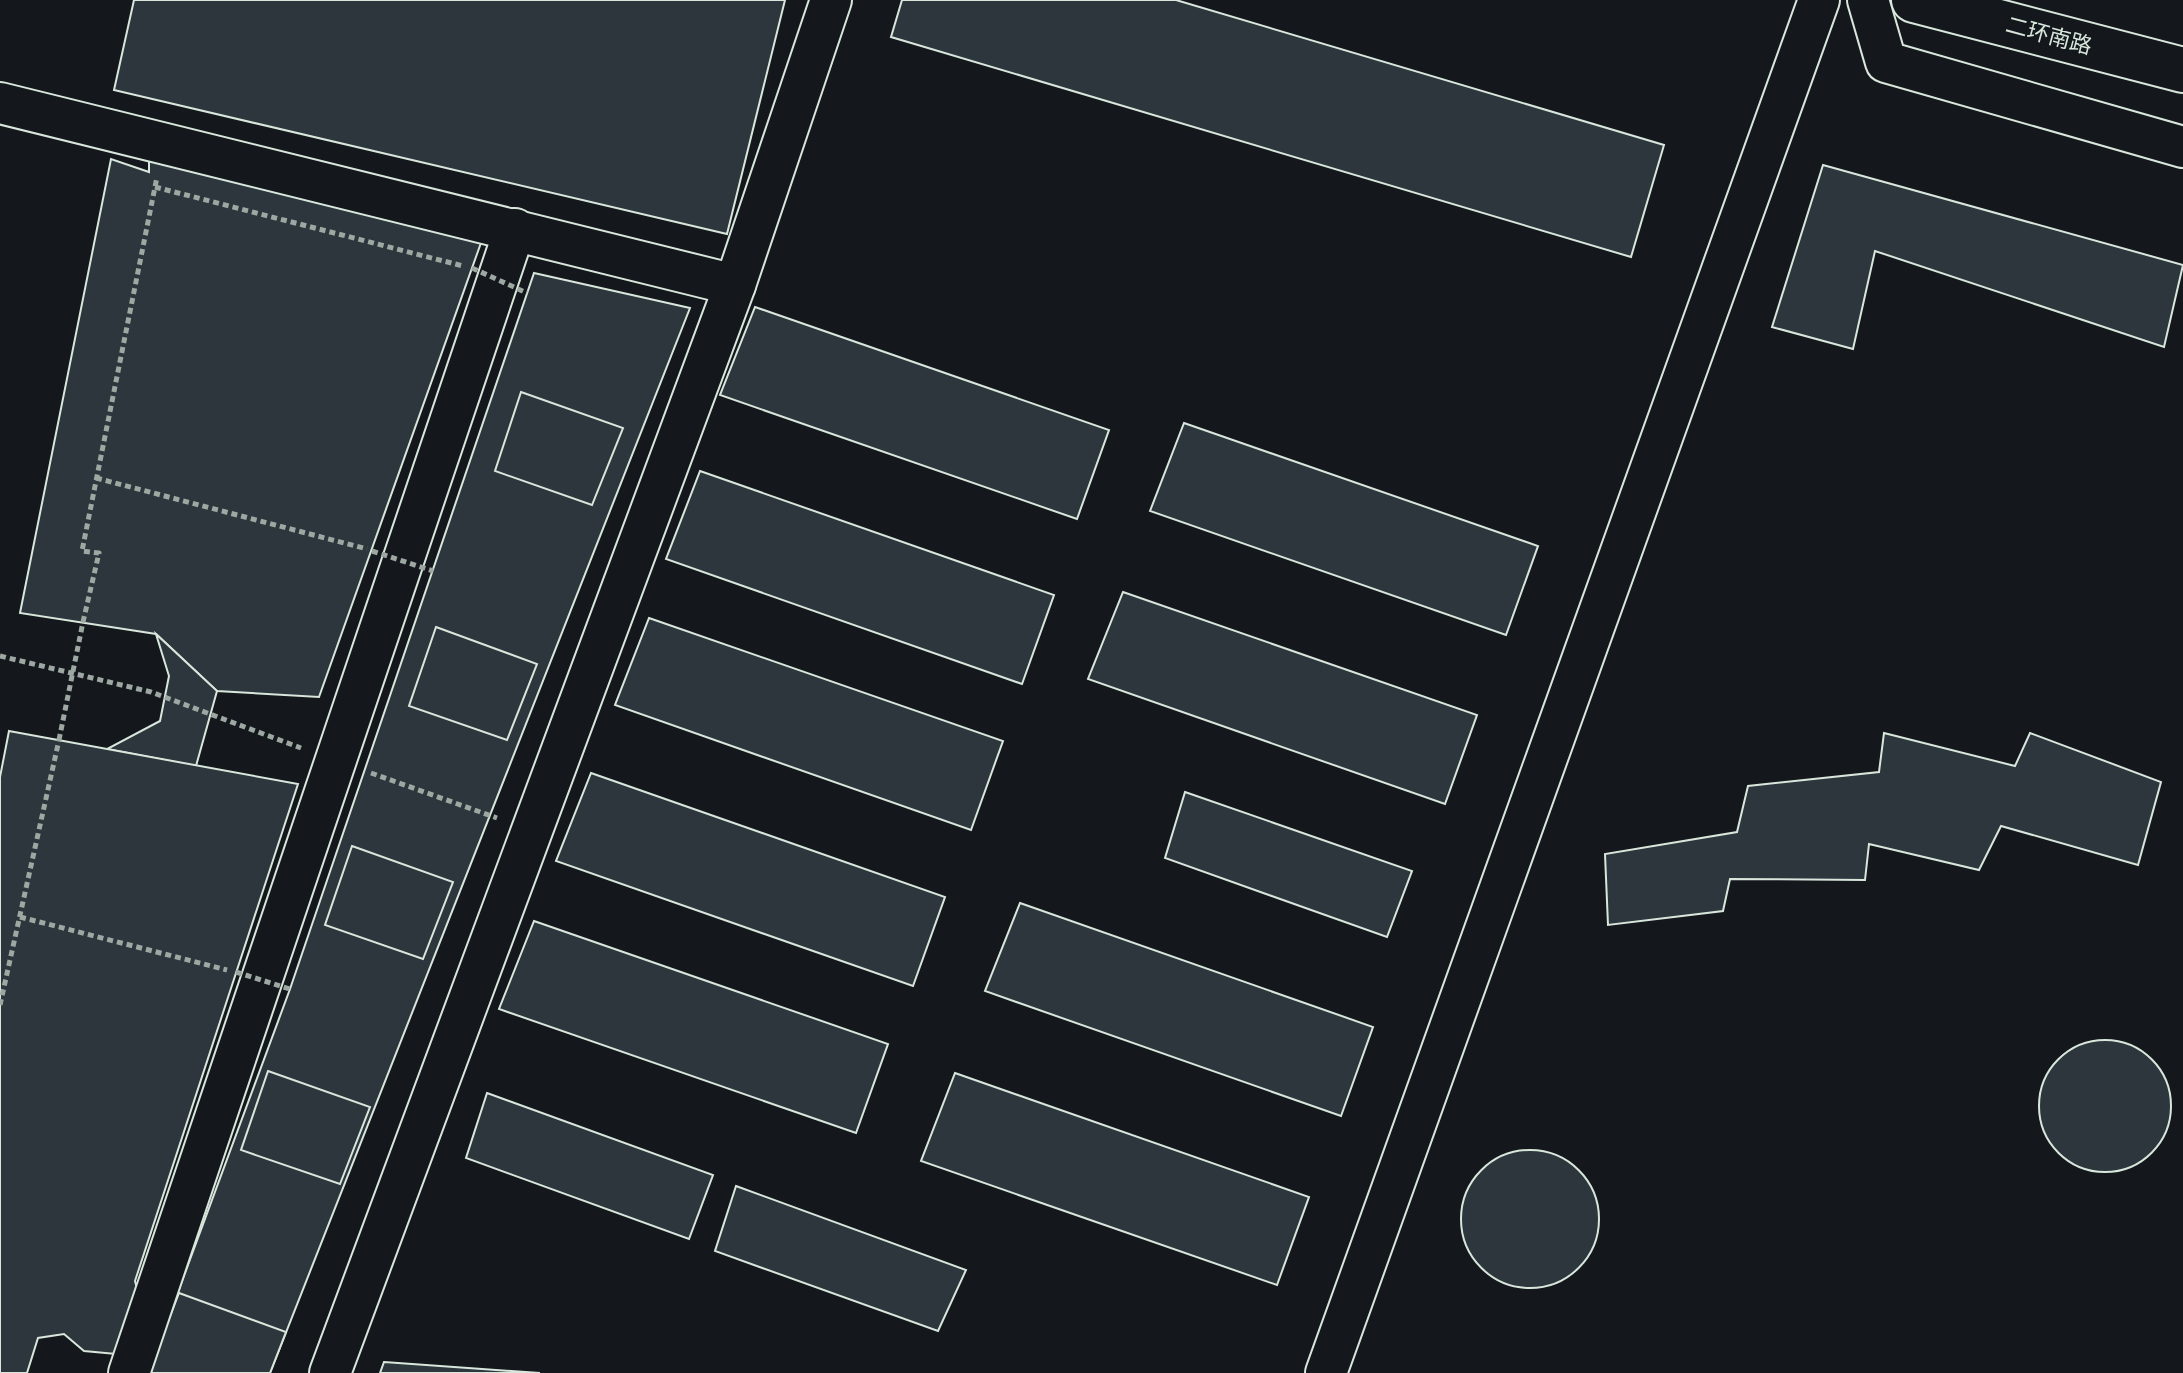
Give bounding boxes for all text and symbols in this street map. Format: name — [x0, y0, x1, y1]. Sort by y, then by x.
street label: 二环南路 — [2003, 10, 2095, 58]

